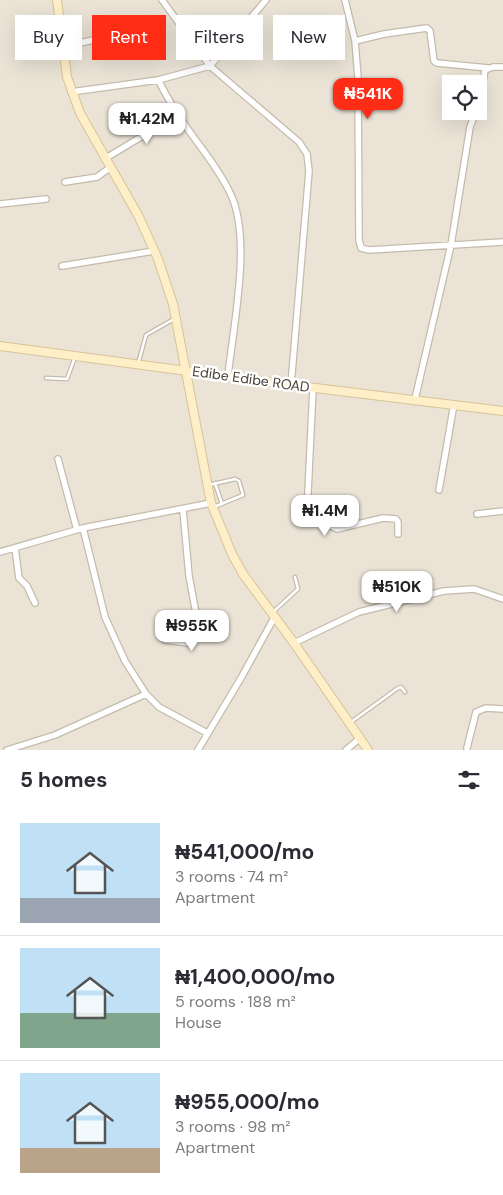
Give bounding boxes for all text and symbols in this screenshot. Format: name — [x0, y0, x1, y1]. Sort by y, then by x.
chip: Buy — [15, 15, 82, 60]
chip: Rent — [92, 15, 166, 60]
chip: Filters — [176, 15, 263, 60]
chip: New — [273, 15, 345, 60]
map controls — [442, 75, 487, 120]
button: locate — [442, 75, 487, 120]
pin: ₦541K — [333, 78, 403, 120]
text: ₦541K — [344, 83, 392, 104]
pin: ₦1.42M — [106, 102, 188, 145]
text: ₦1.42M — [119, 108, 175, 129]
street label: Edibe Edibe ROAD — [191, 362, 311, 396]
pin: ₦1.4M — [290, 494, 360, 537]
text: ₦1.4M — [302, 500, 348, 521]
pin: ₦510K — [362, 570, 432, 613]
text: ₦510K — [372, 576, 422, 597]
pin: ₦955K — [157, 610, 227, 652]
text: ₦955K — [166, 615, 218, 636]
text: 5 homes — [20, 766, 107, 794]
icon: filters — [455, 766, 483, 794]
text: ₦541,000/mo — [175, 838, 314, 866]
icon: home — [60, 843, 120, 903]
text: 3 rooms · 74 m² — [175, 866, 288, 887]
text: Apartment — [175, 887, 255, 908]
text: ₦1,400,000/mo — [175, 963, 335, 991]
icon: home — [60, 968, 120, 1028]
text: 5 rooms · 188 m² — [175, 991, 296, 1012]
text: House — [175, 1012, 222, 1033]
text: ₦955,000/mo — [175, 1088, 319, 1116]
icon: home — [60, 1093, 120, 1153]
text: 3 rooms · 98 m² — [175, 1116, 291, 1137]
text: Apartment — [175, 1137, 255, 1158]

